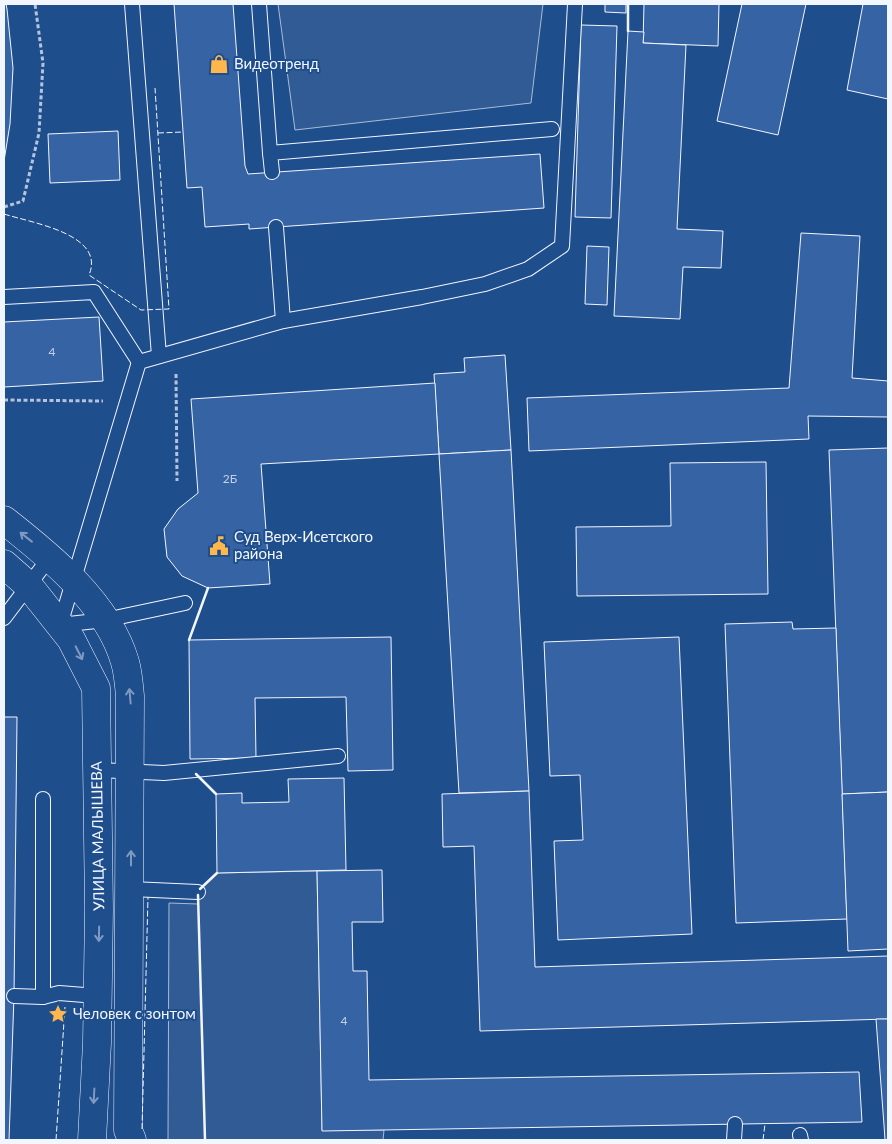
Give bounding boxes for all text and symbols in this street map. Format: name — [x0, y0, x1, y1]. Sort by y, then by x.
shop icon: Видеотренд — [208, 53, 230, 75]
place label: Видеотренд — [234, 54, 319, 72]
house number: 4 — [49, 344, 56, 359]
house number: 2Б — [223, 471, 237, 486]
place label: Суд Верх-Исетского района — [234, 527, 373, 562]
one-way arrow — [20, 532, 33, 543]
public building icon: Суд Верх-Исетского района — [208, 535, 230, 557]
one-way arrow — [75, 645, 84, 660]
one-way arrow — [125, 688, 134, 704]
street label: УЛИЦА МАЛЫШЕВА — [87, 760, 107, 911]
one-way arrow — [126, 851, 136, 867]
one-way arrow — [94, 926, 104, 942]
place icon: Человек с зонтом — [47, 1003, 69, 1025]
place label: Человек с зонтом — [73, 1004, 196, 1022]
house number: 4 — [341, 1013, 348, 1028]
one-way arrow — [89, 1088, 98, 1104]

